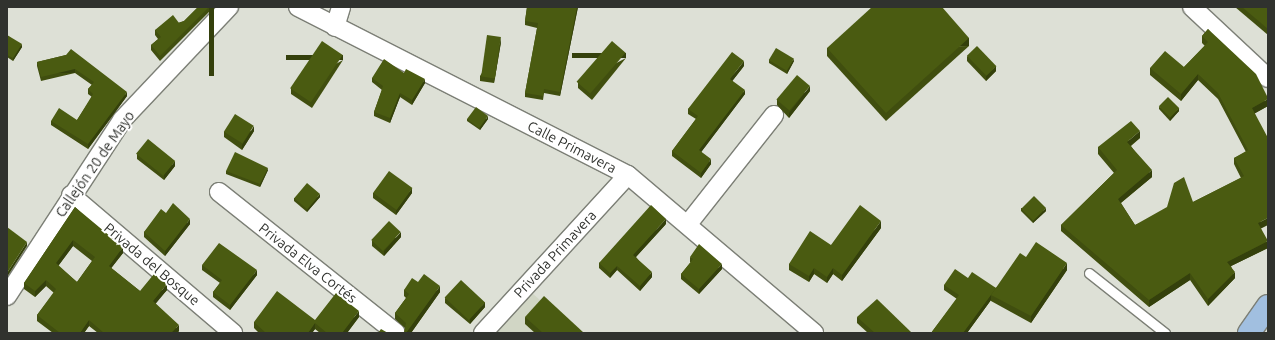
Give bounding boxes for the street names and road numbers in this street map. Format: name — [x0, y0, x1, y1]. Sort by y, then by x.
street label: Callejón 20 de Mayo — [52, 108, 138, 220]
street label: Calle Primavera — [525, 117, 619, 177]
street label: Privada Primavera — [510, 207, 600, 301]
street label: Privada del Bosque — [101, 219, 203, 309]
street label: Privada Elva Cortés — [256, 220, 360, 306]

